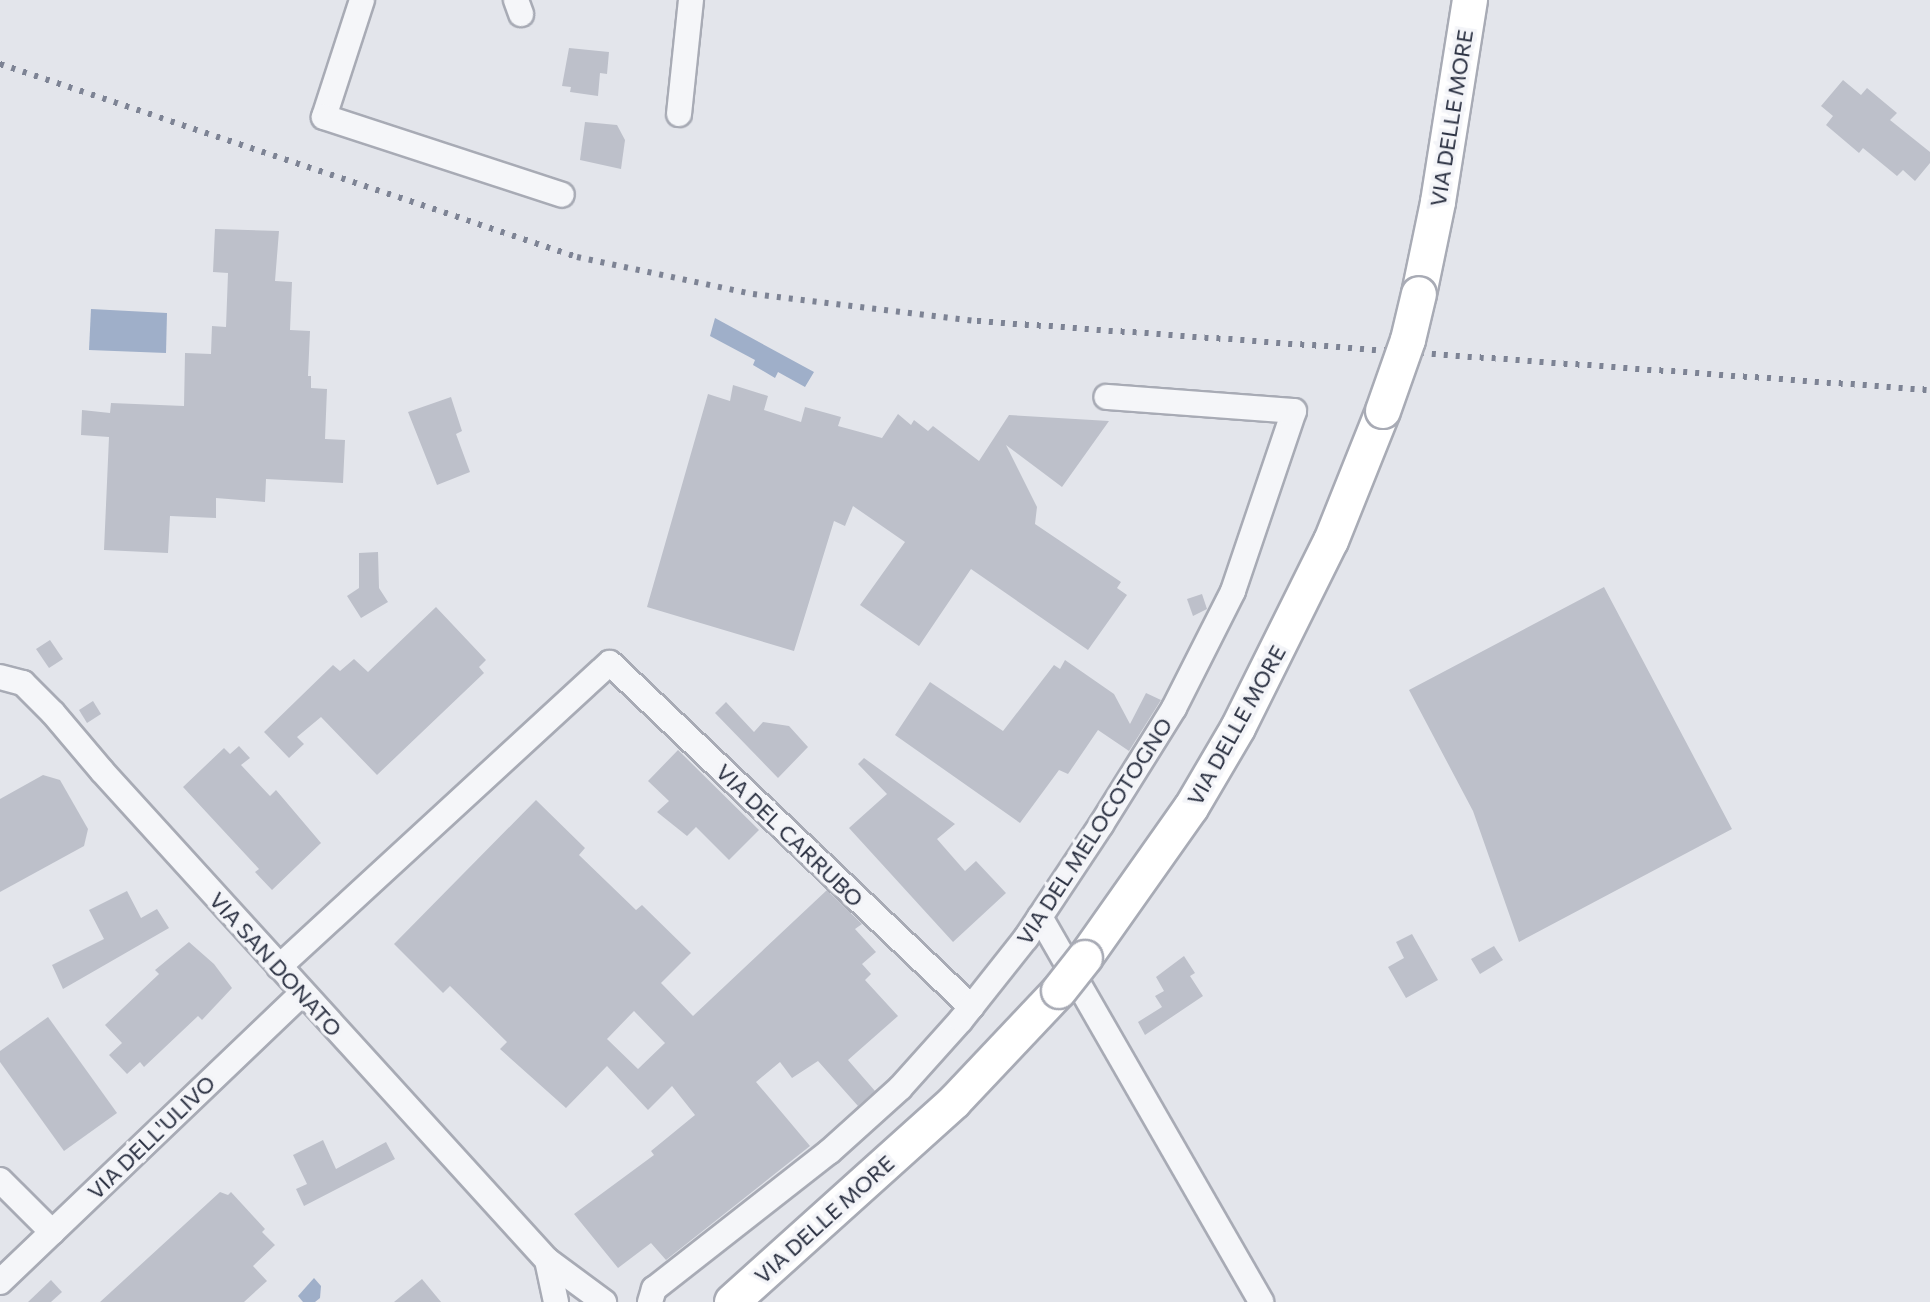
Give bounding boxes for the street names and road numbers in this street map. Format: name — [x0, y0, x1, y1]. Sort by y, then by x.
street label: VIA DELLE MORE — [1424, 28, 1478, 208]
street label: VIA DELLE MORE — [1181, 640, 1291, 810]
street label: VIA DEL MELOCOTOGNO — [1011, 713, 1177, 949]
street label: VIA DEL CARRUBO — [711, 758, 869, 912]
street label: VIA SAN DONATO — [204, 886, 348, 1042]
street label: VIA DELL'ULIVO — [82, 1070, 220, 1204]
street label: VIA DELLE MORE — [749, 1149, 899, 1289]

